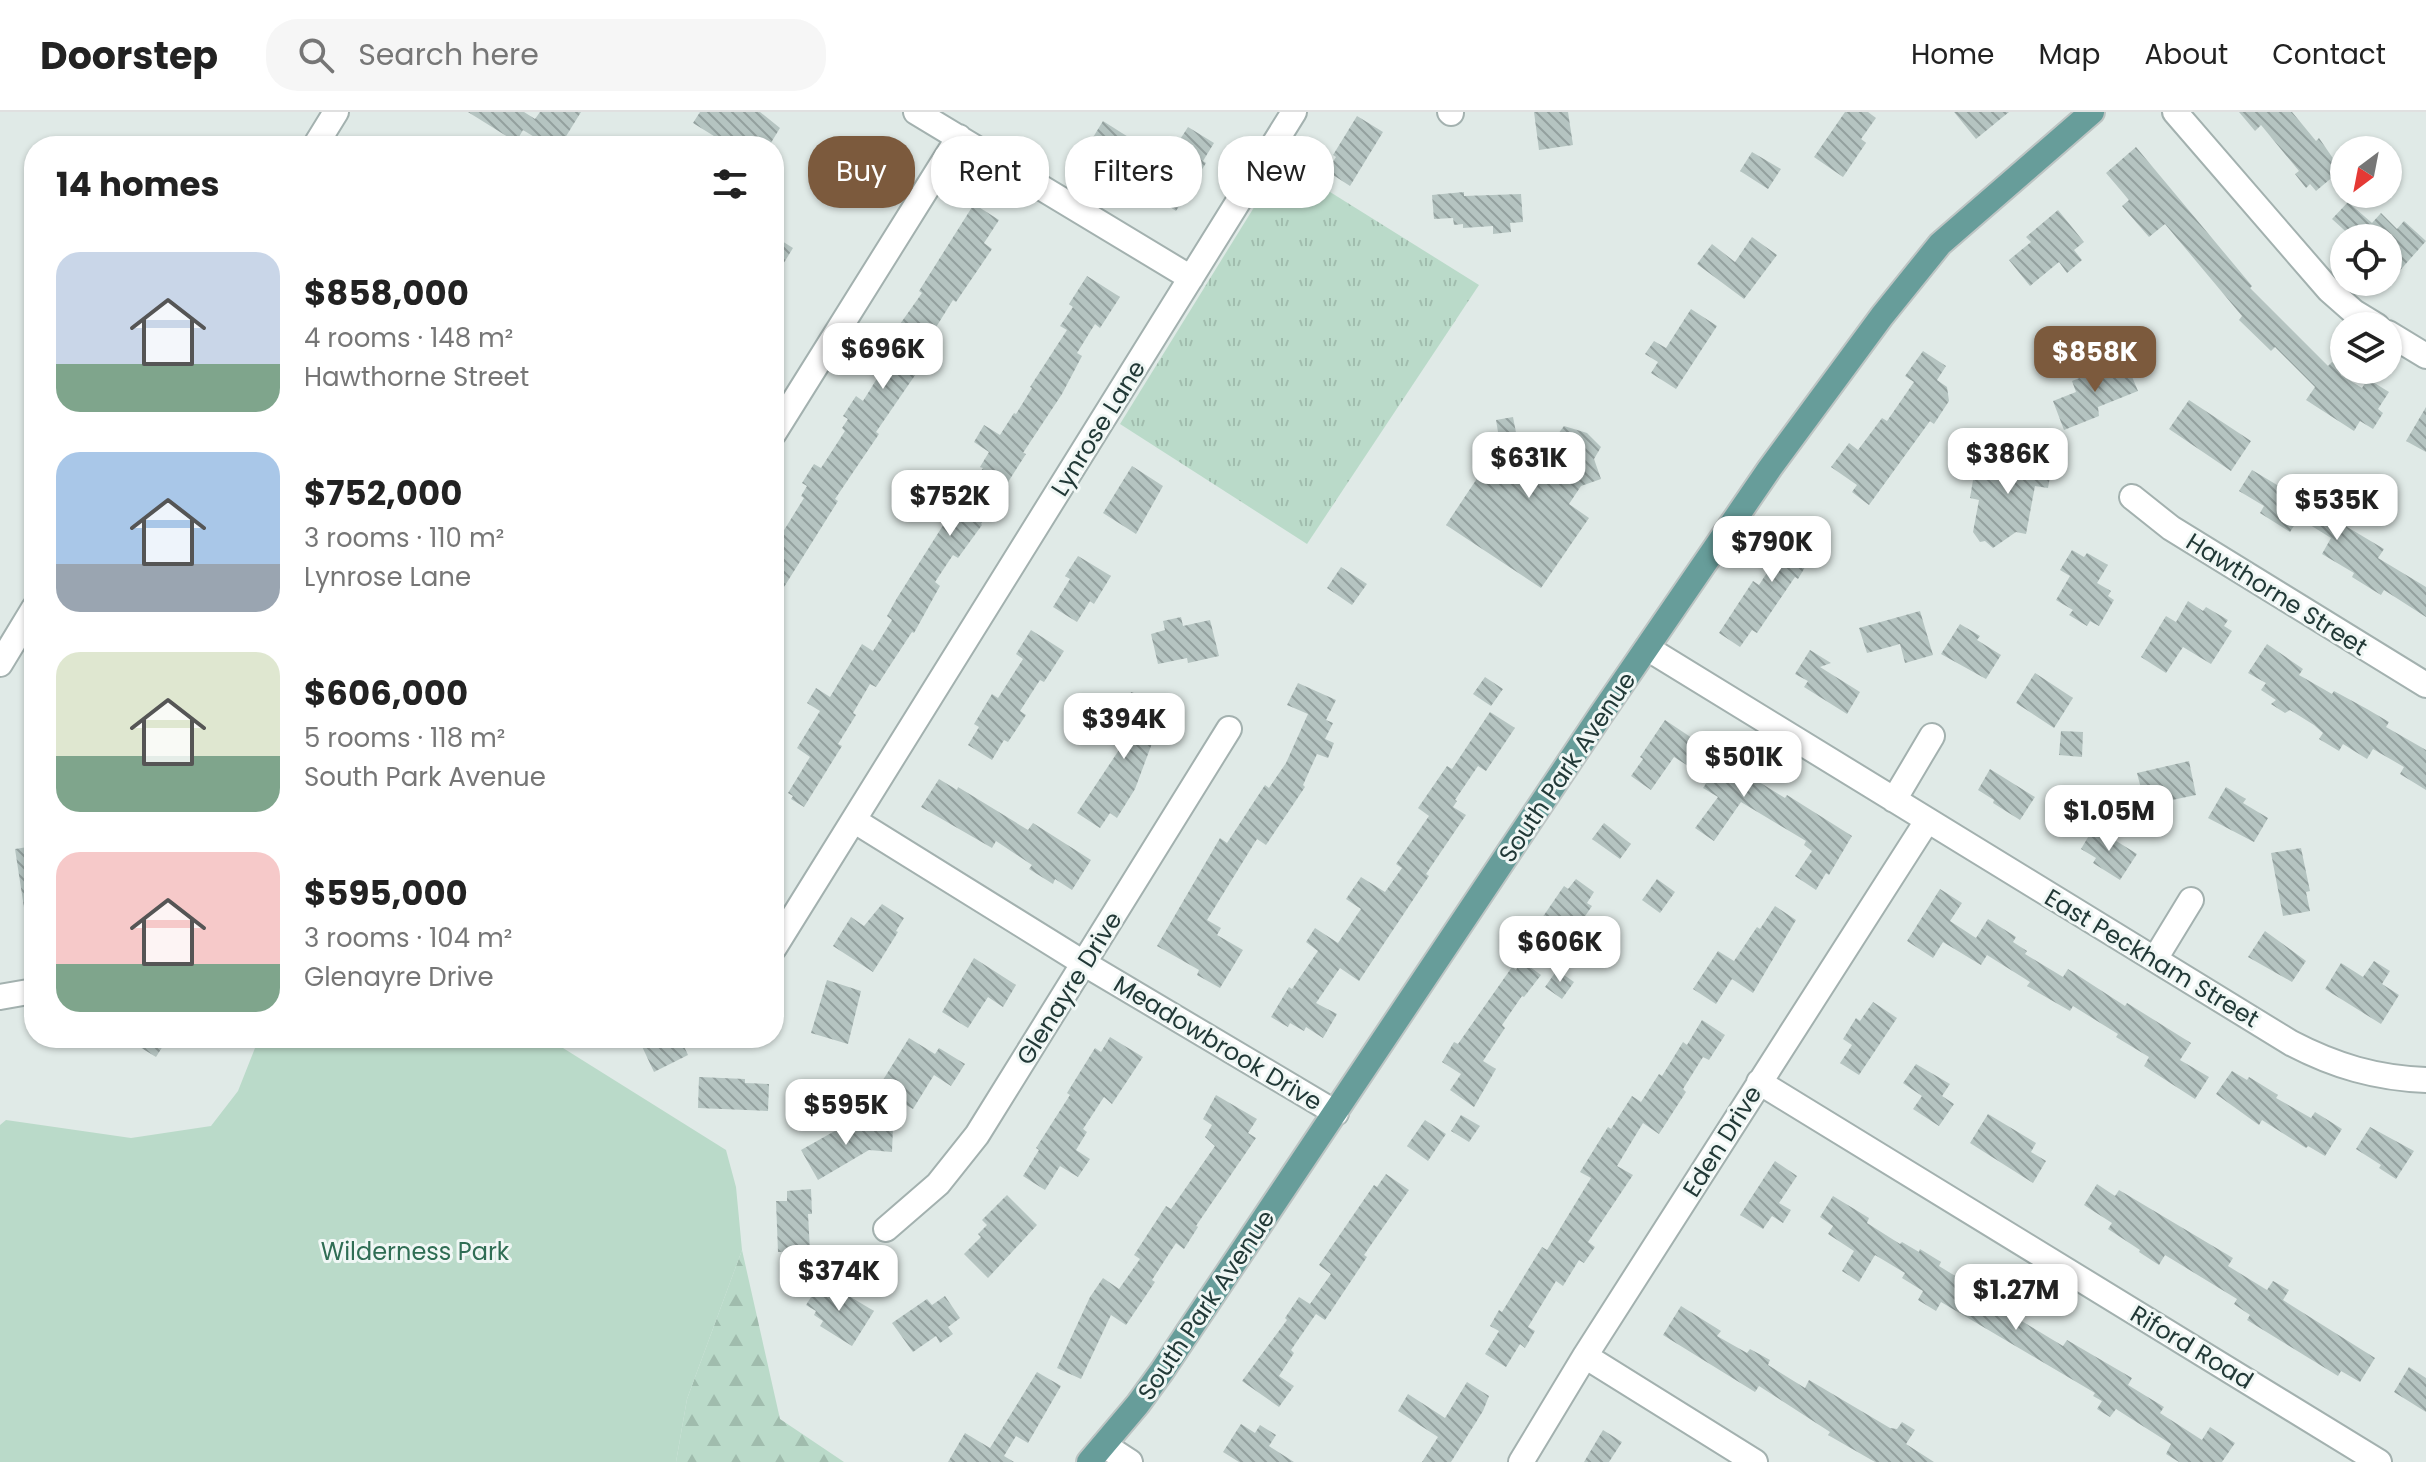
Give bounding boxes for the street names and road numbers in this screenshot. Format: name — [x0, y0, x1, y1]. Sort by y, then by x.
street label: Lynrose Lane — [1043, 354, 1153, 502]
street label: Hawthorne Street — [2180, 525, 2374, 663]
street label: South Park Avenue — [1491, 665, 1643, 869]
street label: East Peckham Street — [2039, 881, 2265, 1035]
street label: Glenayre Drive — [1009, 905, 1129, 1071]
street label: Meadowbrook Drive — [1108, 968, 1328, 1118]
street label: Eden Drive — [1675, 1079, 1769, 1203]
street label: South Park Avenue — [1130, 1203, 1282, 1407]
street label: Riford Road — [2124, 1297, 2260, 1397]

